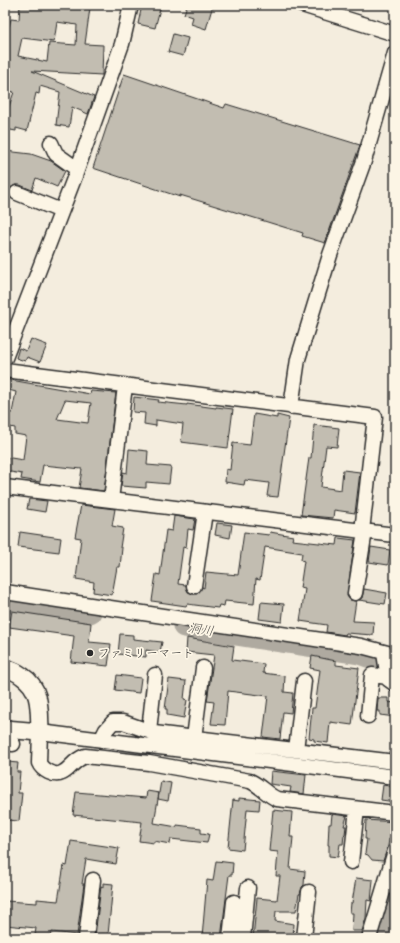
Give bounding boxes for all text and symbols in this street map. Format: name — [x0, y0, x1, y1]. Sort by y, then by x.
water label: 洞川 — [186, 616, 216, 642]
place label: ファミリーマート — [98, 642, 194, 664]
marker: ファミリーマート — [85, 648, 95, 658]

